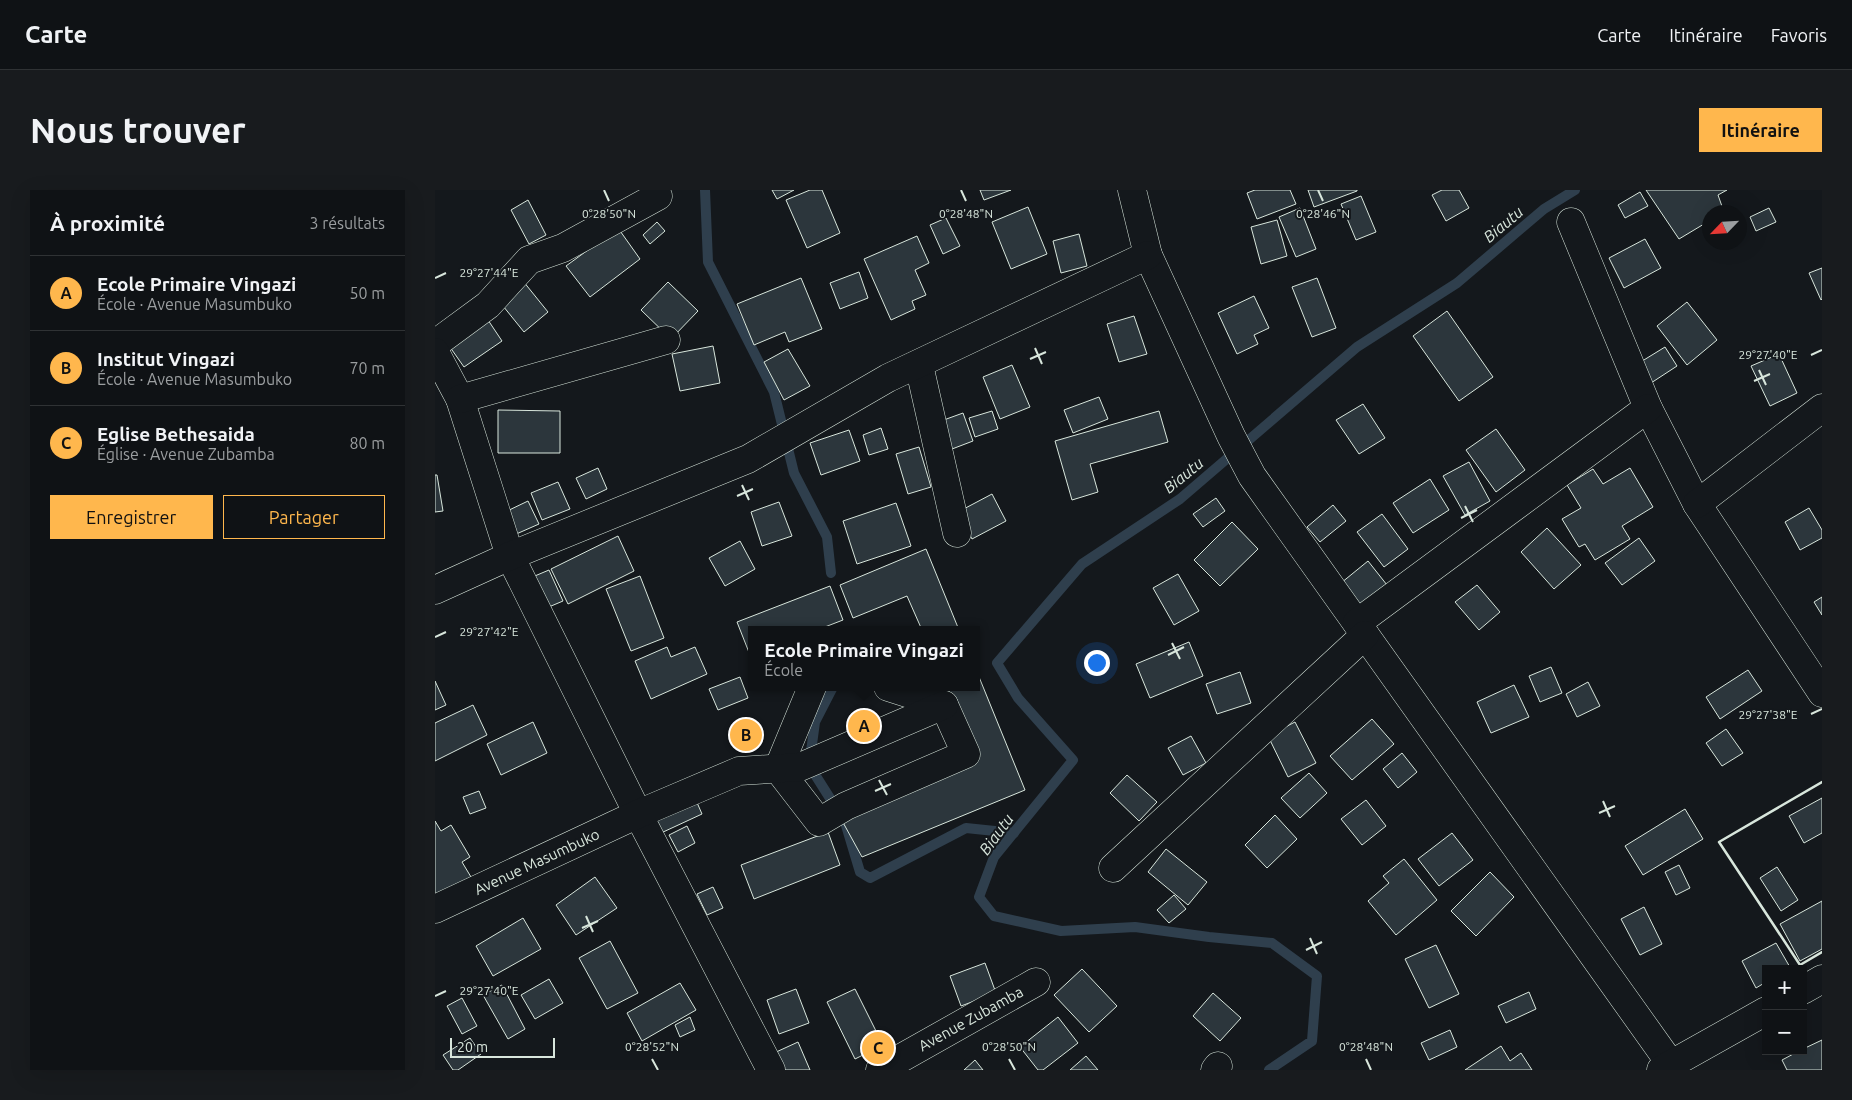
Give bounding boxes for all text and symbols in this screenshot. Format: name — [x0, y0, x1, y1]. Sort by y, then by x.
text: Carte — [25, 21, 87, 48]
text: Carte — [1597, 25, 1641, 45]
text: Itinéraire — [1669, 25, 1743, 45]
text: Favoris — [1771, 25, 1827, 45]
button: Itinéraire — [1699, 108, 1822, 152]
text: Nous trouver — [30, 110, 246, 150]
water label: Biautu — [1480, 202, 1527, 246]
north arrow — [1702, 205, 1747, 250]
text: 0°28'50"N — [582, 207, 636, 220]
text: 0°28'48"N — [939, 207, 993, 220]
text: 0°28'46"N — [1296, 207, 1350, 220]
text: À proximité — [50, 211, 165, 235]
text: 3 résultats — [309, 214, 385, 232]
text: 29°27'44"E — [460, 266, 519, 279]
text: Ecole Primaire Vingazi — [97, 273, 296, 295]
text: A — [60, 284, 72, 302]
text: 50 m — [349, 284, 385, 302]
text: École · Avenue Masumbuko — [97, 295, 292, 313]
text: Institut Vingazi — [97, 348, 235, 370]
text: 29°27'40"E — [1739, 348, 1798, 361]
text: B — [61, 359, 71, 377]
text: 70 m — [349, 359, 385, 377]
text: École · Avenue Masumbuko — [97, 370, 292, 388]
text: Eglise Bethesaida — [97, 423, 255, 445]
text: C — [61, 434, 71, 452]
text: 80 m — [349, 434, 385, 452]
text: Église · Avenue Zubamba — [97, 445, 275, 463]
water label: Biautu — [1159, 453, 1207, 496]
button: Enregistrer — [50, 495, 213, 539]
button: Partager — [223, 495, 385, 539]
text: 29°27'42"E — [460, 625, 519, 638]
popup — [748, 626, 980, 691]
text: Ecole Primaire Vingazi — [764, 639, 964, 661]
your location — [1084, 650, 1110, 676]
text: École — [764, 661, 803, 679]
pin: A — [848, 707, 880, 745]
text: 29°27'38"E — [1739, 708, 1798, 721]
pin: B — [730, 716, 762, 754]
water label: Biautu — [975, 810, 1017, 858]
street label: Avenue Masumbuko — [472, 825, 602, 898]
map controls — [1762, 965, 1807, 1055]
button: + — [1762, 965, 1807, 1010]
street label: Avenue Zubamba — [916, 983, 1026, 1054]
text: 29°27'40"E — [460, 984, 519, 997]
button: − — [1762, 1010, 1807, 1055]
pin: C — [862, 1029, 894, 1067]
scale bar — [450, 1035, 555, 1058]
text: 20 m — [457, 1039, 488, 1055]
text: 0°28'52"N — [625, 1040, 679, 1053]
text: 0°28'50"N — [982, 1040, 1036, 1053]
text: 0°28'48"N — [1339, 1040, 1393, 1053]

